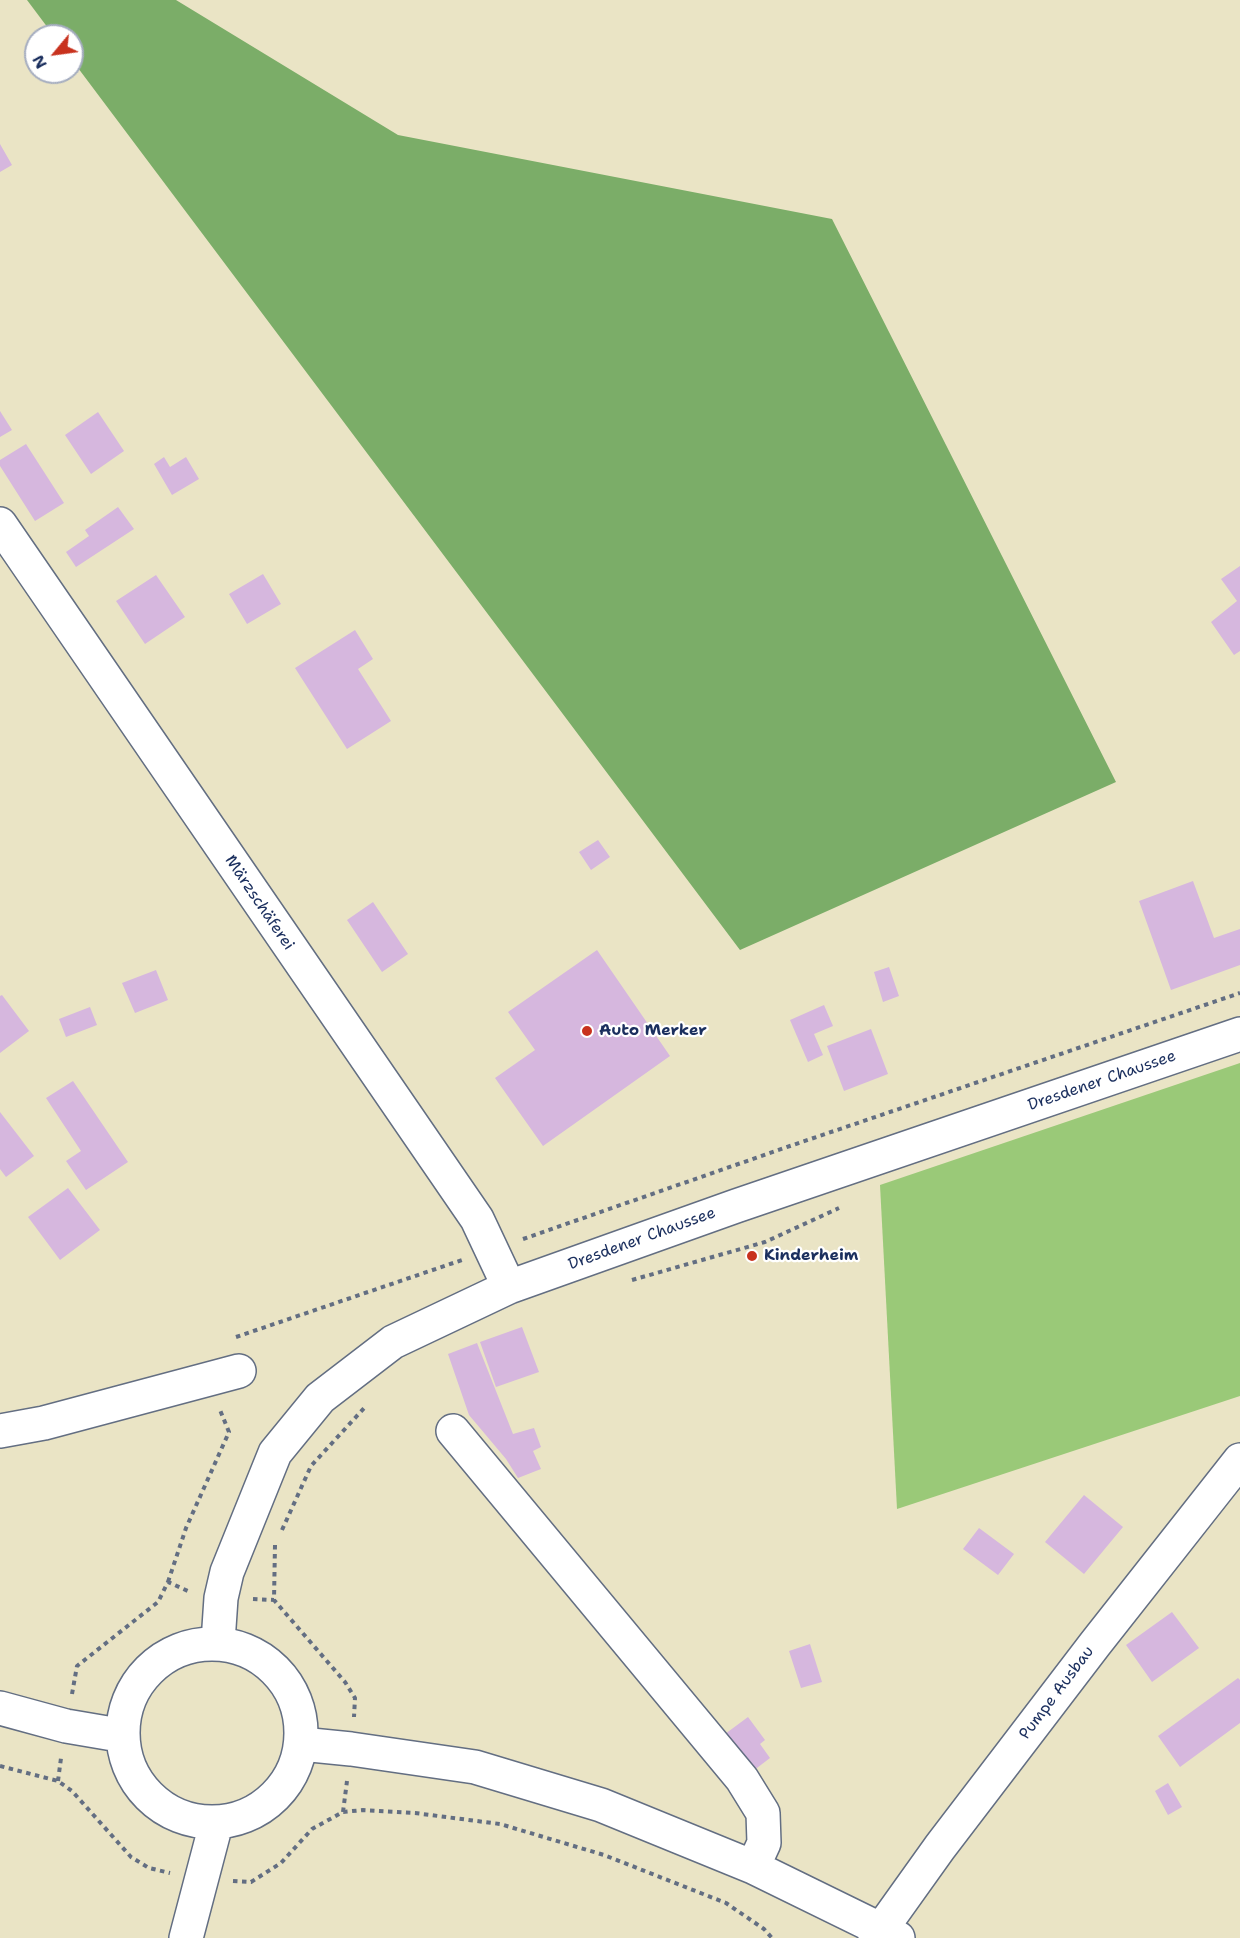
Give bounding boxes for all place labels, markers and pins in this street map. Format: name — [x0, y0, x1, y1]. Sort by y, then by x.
place label: Auto Merker — [599, 1021, 707, 1041]
marker: Auto Merker — [580, 1024, 594, 1038]
place label: Kinderheim — [764, 1246, 858, 1266]
marker: Kinderheim — [745, 1249, 759, 1263]

